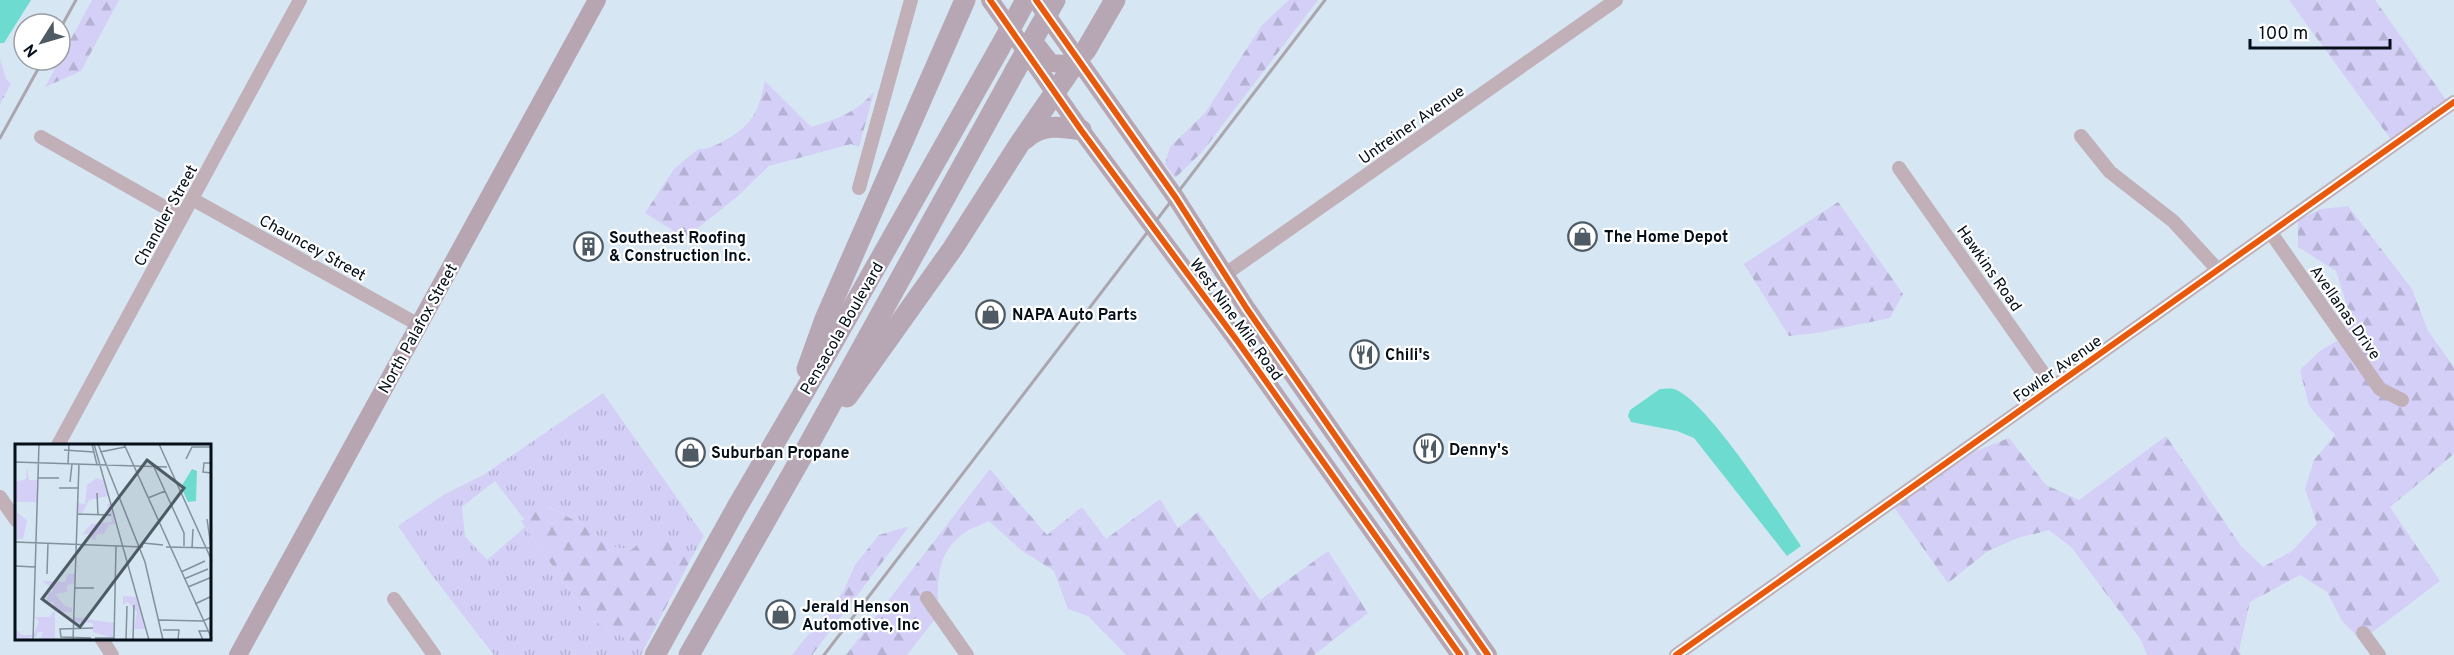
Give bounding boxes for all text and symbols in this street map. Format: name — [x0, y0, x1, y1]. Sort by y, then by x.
north arrow — [12, 12, 72, 72]
scale bar — [2250, 12, 2390, 50]
text: 100 m — [2259, 23, 2308, 46]
text: N — [20, 39, 43, 60]
street label: Untreiner Avenue — [1355, 82, 1469, 170]
street label: Chandler Street — [131, 162, 203, 270]
street label: Chauncey Street — [255, 211, 369, 286]
shop icon: The Home Depot — [1567, 220, 1599, 252]
street label: Hawkins Road — [1951, 222, 2025, 316]
place label: The Home Depot — [1604, 228, 1728, 248]
place label: Southeast Roofing & Construction Inc. — [609, 229, 751, 267]
building icon: Southeast Roofing & Construction Inc. — [572, 230, 604, 262]
street label: West Nine Mile Road — [1184, 255, 1286, 385]
street label: Pensacola Boulevard — [797, 259, 889, 399]
street label: North Palafox Street — [375, 260, 463, 397]
street label: Avellanas Drive — [2304, 262, 2384, 364]
shop icon: NAPA Auto Parts — [975, 298, 1007, 330]
place label: NAPA Auto Parts — [1012, 306, 1137, 326]
street label: Fowler Avenue — [2010, 332, 2106, 408]
restaurant icon: Chili's — [1348, 338, 1380, 370]
place label: Chili's — [1385, 346, 1430, 366]
restaurant icon: Denny's — [1412, 433, 1444, 465]
shop icon: Suburban Propane — [674, 436, 706, 468]
place label: Denny's — [1449, 441, 1509, 461]
inset map — [15, 444, 212, 640]
place label: Suburban Propane — [711, 444, 850, 464]
place label: Jerald Henson Automotive, Inc — [802, 598, 920, 636]
shop icon: Jerald Henson Automotive, Inc — [765, 599, 797, 631]

